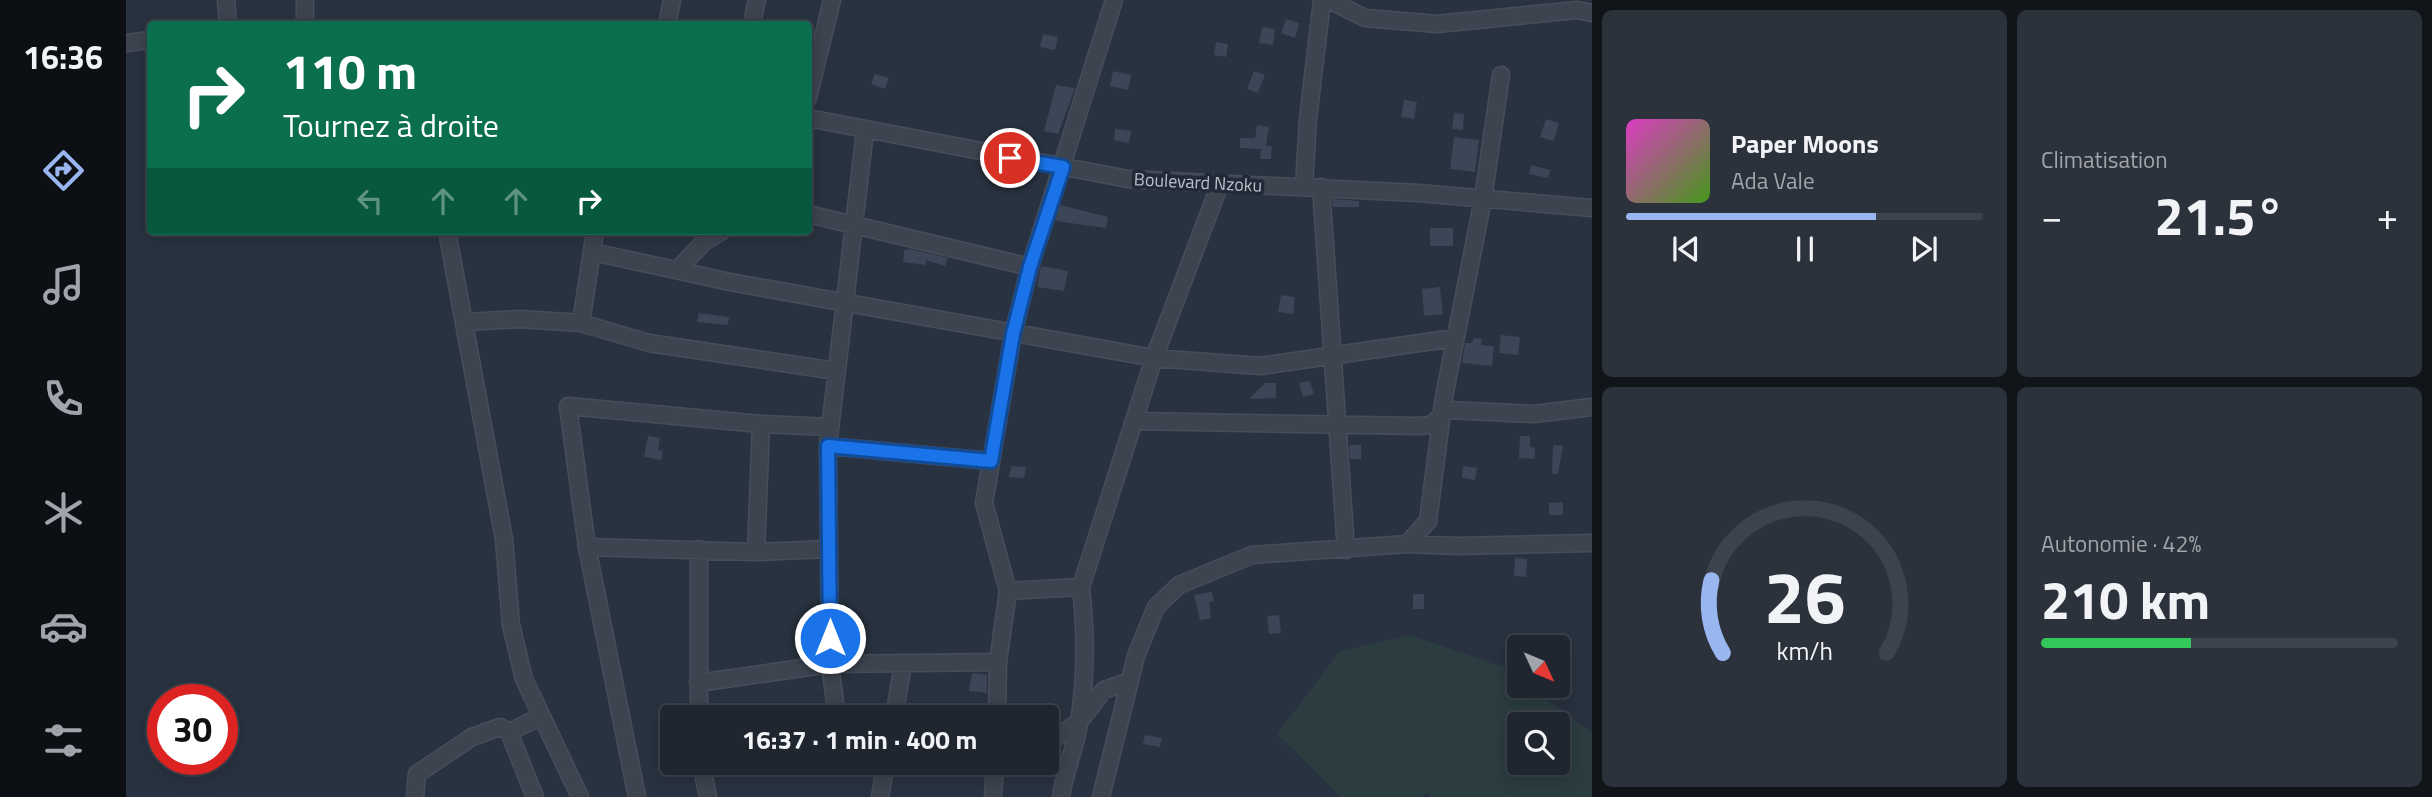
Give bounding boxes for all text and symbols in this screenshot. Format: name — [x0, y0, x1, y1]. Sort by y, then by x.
text: 16:36 — [23, 33, 103, 81]
text: 110 m — [283, 33, 417, 108]
icon: right — [168, 49, 259, 140]
text: Tournez à droite — [283, 101, 499, 149]
text: Paper Moons — [1731, 124, 1879, 163]
pin — [980, 128, 1040, 188]
icon: arrive — [991, 139, 1029, 177]
text: Climatisation — [2041, 142, 2168, 177]
icon: directions — [39, 146, 88, 195]
text: Ada Vale — [1731, 163, 1815, 198]
street label: Boulevard Nzoku — [1133, 165, 1263, 199]
text: 21.5° — [2155, 176, 2284, 255]
icon: left — [351, 182, 389, 220]
icon: ahead — [424, 182, 462, 220]
icon: ahead — [497, 182, 535, 220]
icon: right — [570, 182, 608, 220]
text: − — [2041, 187, 2062, 245]
text: + — [2377, 187, 2398, 245]
icon: previous — [1667, 230, 1705, 268]
icon: pause — [1786, 230, 1824, 268]
icon: next — [1905, 230, 1943, 268]
icon: music — [39, 260, 88, 309]
icon: phone — [39, 374, 88, 423]
icon: climate — [39, 488, 88, 537]
text: Autonomie · 42% — [2041, 526, 2201, 561]
text: 26 — [1764, 541, 1845, 651]
text: 210 km — [2041, 560, 2210, 639]
position arrow — [793, 601, 867, 675]
icon: car — [39, 602, 88, 651]
text: km/h — [1776, 632, 1833, 670]
north arrow — [1507, 635, 1570, 698]
map controls — [1507, 635, 1570, 775]
speed limit sign: 30 — [147, 684, 238, 775]
button: search — [1507, 712, 1570, 775]
icon: filters — [39, 716, 88, 765]
text: 16:37 · 1 min · 400 m — [742, 720, 977, 759]

